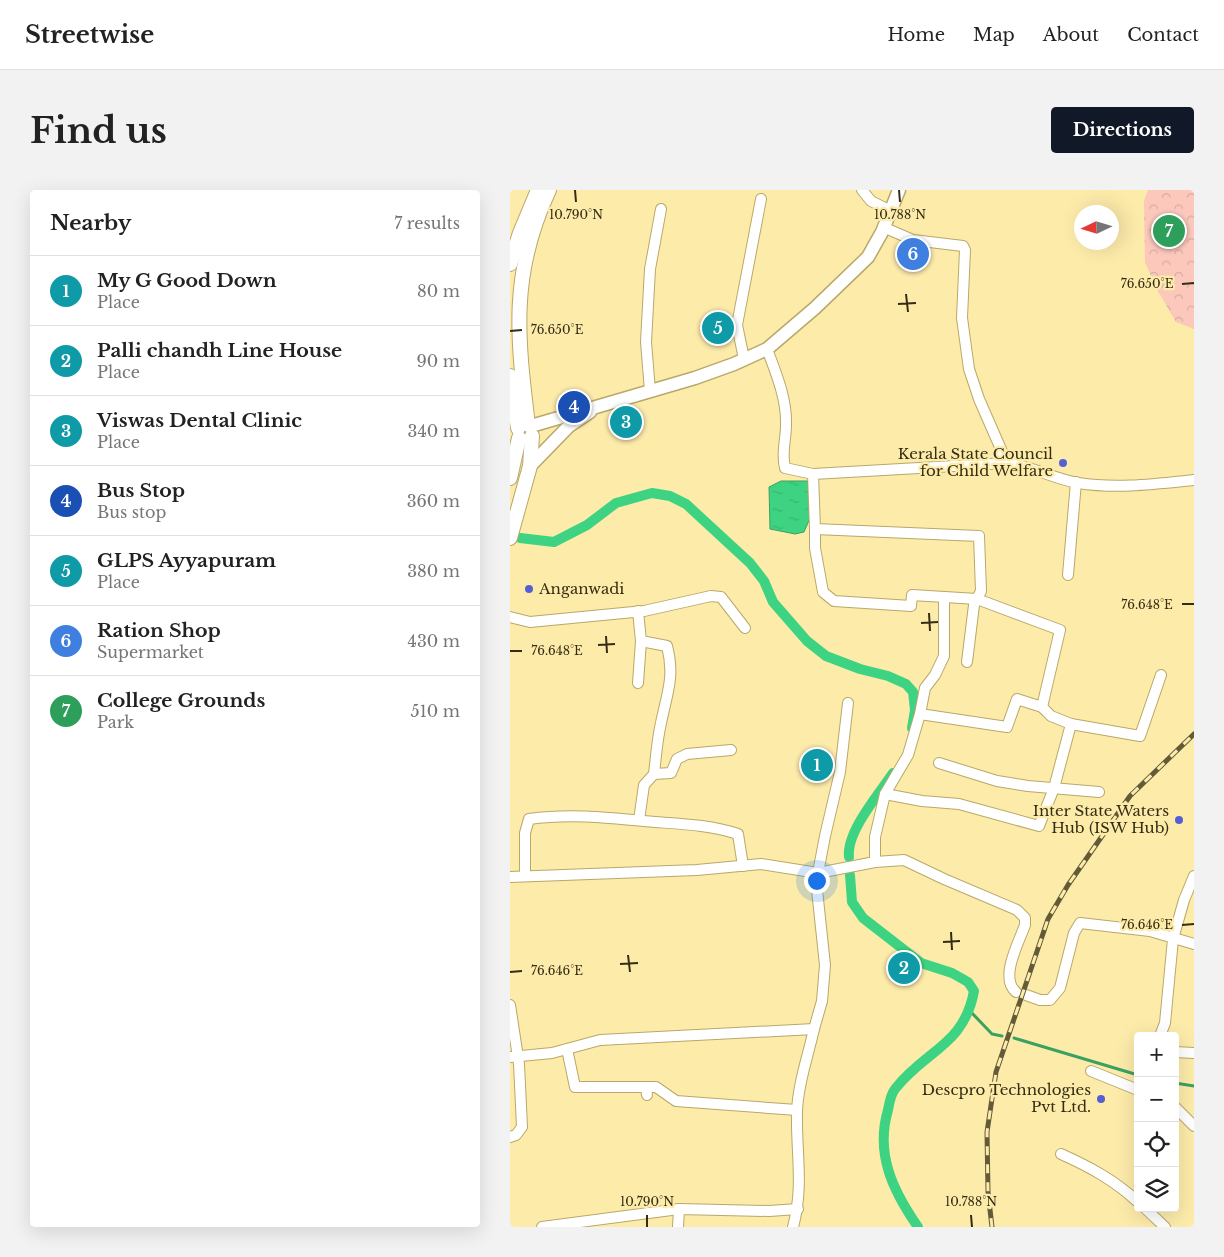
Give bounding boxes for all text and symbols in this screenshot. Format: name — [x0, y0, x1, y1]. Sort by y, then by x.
text: Streetwise — [25, 20, 154, 49]
text: Home — [887, 24, 945, 46]
text: Map — [973, 24, 1015, 46]
text: About — [1043, 24, 1099, 46]
text: Contact — [1127, 24, 1199, 46]
button: Directions — [1051, 107, 1194, 153]
text: Find us — [30, 109, 167, 152]
north arrow — [1074, 205, 1119, 250]
text: 10.790°N — [549, 207, 603, 222]
text: 10.788°N — [874, 207, 926, 222]
text: Nearby — [50, 210, 131, 236]
pin: 7 — [1153, 212, 1185, 250]
text: 7 results — [394, 213, 460, 233]
pin: 6 — [897, 235, 929, 273]
text: My G Good Down — [97, 269, 277, 292]
text: 76.650°E — [1121, 276, 1174, 291]
text: 1 — [63, 281, 69, 301]
text: 80 m — [417, 281, 460, 301]
text: Place — [97, 292, 140, 312]
pin: 5 — [702, 309, 734, 347]
text: 76.650°E — [531, 322, 584, 337]
text: Palli chandh Line House — [97, 339, 342, 362]
text: 2 — [61, 351, 71, 371]
text: 90 m — [417, 351, 460, 371]
text: Place — [97, 362, 140, 382]
pin: 4 — [558, 388, 590, 426]
pin: 3 — [610, 403, 642, 441]
text: Viswas Dental Clinic — [97, 409, 302, 432]
text: 3 — [61, 421, 71, 441]
text: 340 m — [408, 421, 460, 441]
text: Place — [97, 432, 140, 452]
place label: Kerala State Council for Child Welfare — [898, 444, 1053, 480]
marker: Kerala State Council for Child Welfare — [1057, 457, 1069, 469]
text: Bus Stop — [97, 479, 185, 502]
text: 4 — [61, 491, 71, 511]
text: 360 m — [407, 491, 460, 511]
text: Bus stop — [97, 502, 166, 522]
text: GLPS Ayyapuram — [97, 549, 276, 572]
text: 5 — [61, 561, 71, 581]
text: 380 m — [407, 561, 460, 581]
text: Place — [97, 572, 140, 592]
place label: Anganwadi — [538, 579, 624, 598]
marker: Anganwadi — [523, 583, 535, 595]
text: 76.648°E — [1121, 597, 1173, 612]
text: Ration Shop — [97, 619, 221, 642]
text: 6 — [61, 631, 71, 651]
text: 430 m — [408, 631, 460, 651]
text: Supermarket — [97, 642, 204, 662]
text: 76.648°E — [531, 643, 583, 658]
text: College Grounds — [97, 689, 265, 712]
text: 7 — [62, 701, 70, 721]
text: 510 m — [411, 701, 460, 721]
text: Park — [97, 712, 134, 732]
pin: 1 — [801, 746, 833, 784]
place label: Inter State Waters Hub (ISW Hub) — [1033, 801, 1169, 837]
marker: Inter State Waters Hub (ISW Hub) — [1173, 814, 1185, 826]
your location — [804, 868, 830, 894]
text: 76.646°E — [1121, 917, 1173, 932]
pin: 2 — [888, 949, 920, 987]
text: 76.646°E — [531, 963, 583, 978]
map controls — [1134, 1032, 1179, 1212]
button: + — [1134, 1032, 1179, 1077]
button: − — [1134, 1077, 1179, 1122]
place label: Descpro Technologies Pvt Ltd. — [922, 1080, 1091, 1116]
marker: Descpro Technologies Pvt Ltd. — [1095, 1093, 1107, 1105]
button: locate — [1134, 1122, 1179, 1167]
button: layers — [1134, 1167, 1179, 1212]
text: 10.790°N — [620, 1194, 674, 1209]
text: 10.788°N — [945, 1194, 997, 1209]

